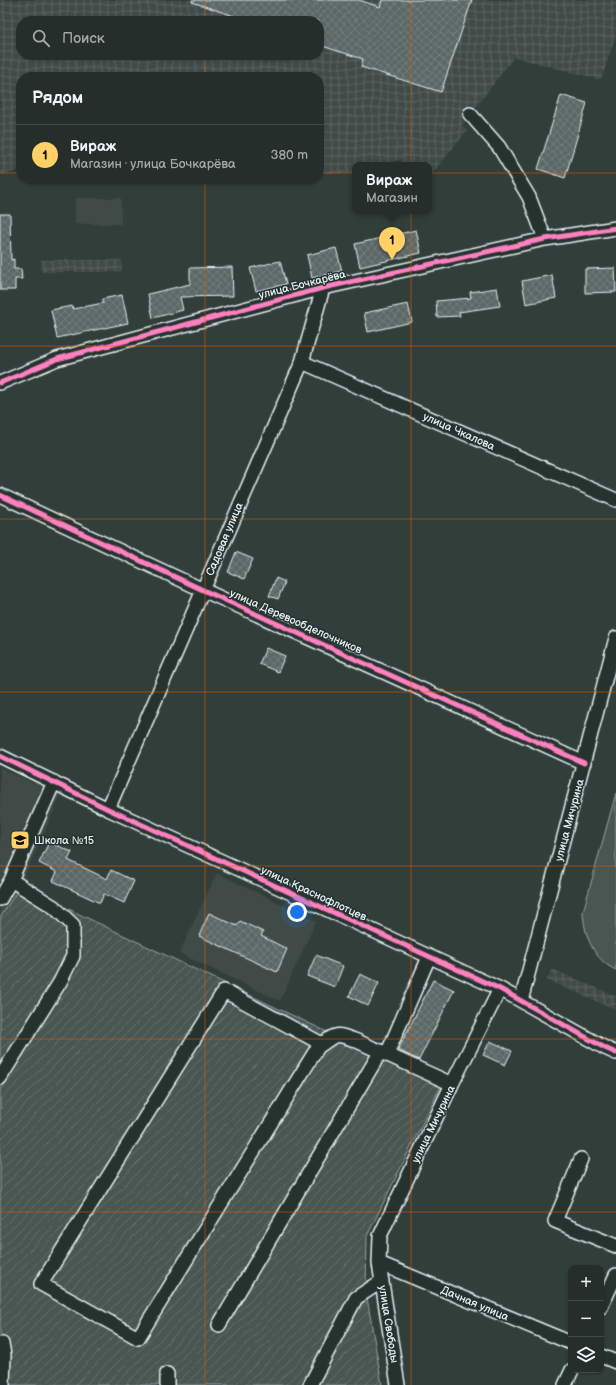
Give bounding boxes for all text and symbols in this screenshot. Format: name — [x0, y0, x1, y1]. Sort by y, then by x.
search box — [16, 16, 324, 60]
icon: search — [30, 27, 52, 49]
text: Поиск — [62, 29, 105, 48]
text: Рядом — [32, 88, 83, 108]
text: Вираж — [70, 137, 116, 156]
text: 1 — [42, 147, 48, 163]
text: 380 m — [271, 147, 308, 163]
text: Магазин · улица Бочкарёва — [70, 156, 236, 172]
popup — [352, 162, 432, 214]
text: Вираж — [366, 171, 412, 190]
text: Магазин — [366, 190, 418, 206]
pin: 1 — [379, 227, 405, 260]
street label: улица Бочкарёва — [257, 267, 347, 302]
street label: улица Чкалова — [421, 410, 497, 453]
street label: Садовая улица — [203, 500, 246, 578]
street label: улица Деревообделочников — [228, 586, 364, 657]
street label: улица Мичурина — [552, 777, 587, 863]
school or university icon: Школа №15 — [9, 829, 31, 851]
place label: Школа №15 — [34, 834, 94, 847]
street label: улица Краснофлотцев — [259, 863, 369, 924]
your location — [287, 902, 307, 922]
street label: улица Мичурина — [409, 1083, 458, 1165]
map controls — [568, 1265, 604, 1373]
button: + — [568, 1265, 604, 1301]
street label: Дачная улица — [439, 1283, 511, 1324]
street label: улица Свободы — [376, 1284, 401, 1364]
button: − — [568, 1301, 604, 1337]
button: layers — [568, 1337, 604, 1373]

